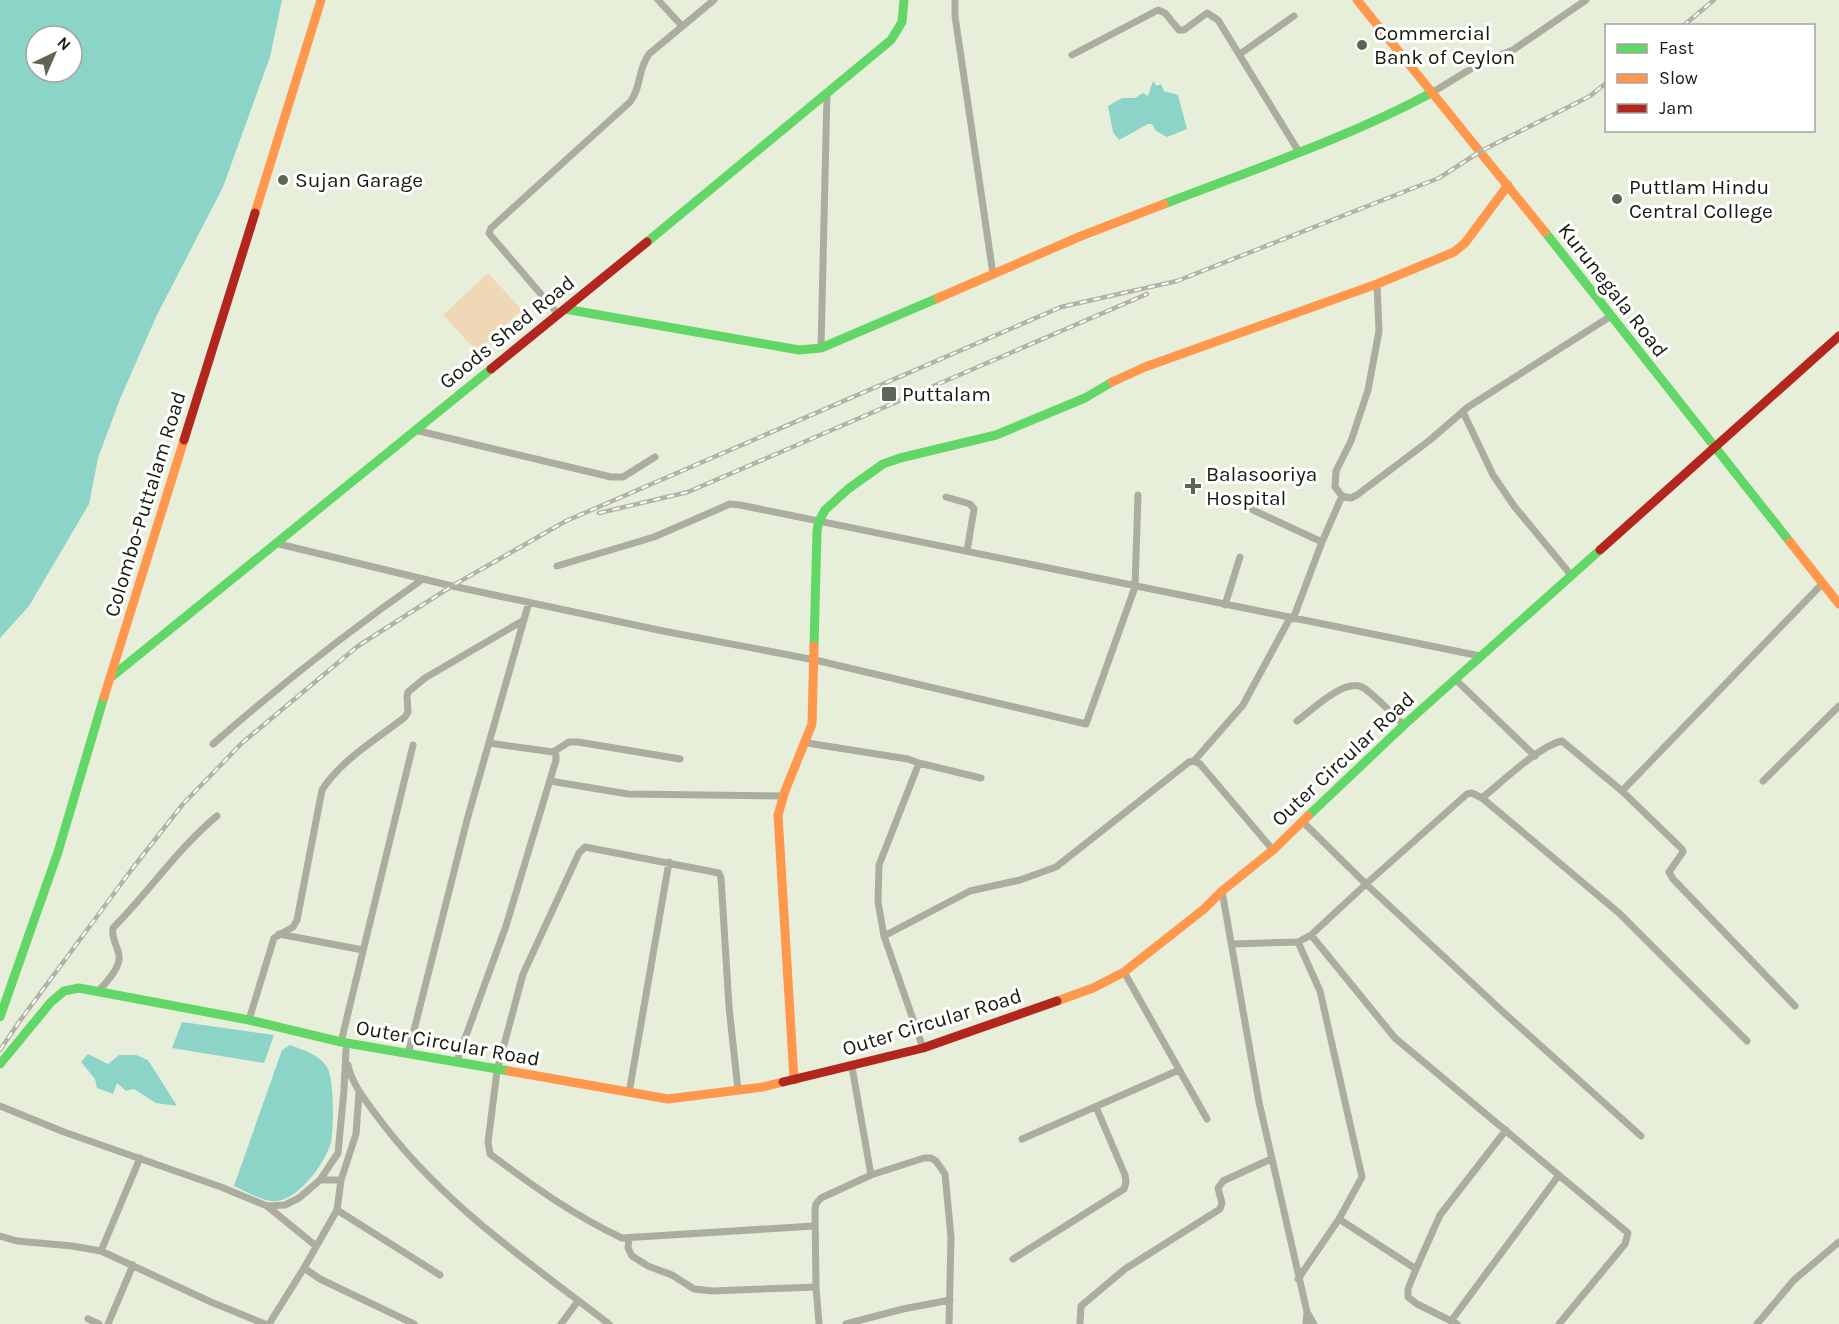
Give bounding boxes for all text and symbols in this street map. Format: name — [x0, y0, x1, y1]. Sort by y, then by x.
place label: Commercial Bank of Ceylon — [1374, 21, 1515, 69]
north arrow — [24, 24, 84, 84]
legend — [1605, 24, 1815, 132]
text: N — [53, 33, 75, 54]
text: Fast — [1659, 37, 1694, 59]
marker: Commercial Bank of Ceylon — [1355, 38, 1369, 52]
text: Slow — [1659, 67, 1698, 89]
text: Jam — [1659, 97, 1693, 119]
place label: Sujan Garage — [295, 168, 423, 192]
marker: Sujan Garage — [276, 173, 290, 187]
place label: Puttlam Hindu Central College — [1629, 175, 1773, 223]
marker: Puttlam Hindu Central College — [1610, 192, 1624, 206]
street label: Kurunegala Road — [1553, 218, 1673, 362]
street label: Goods Shed Road — [435, 270, 579, 394]
place label: Puttalam — [902, 382, 991, 406]
marker: Puttalam — [880, 385, 898, 403]
street label: Colombo-Puttalam Road — [99, 388, 191, 620]
place label: Balasooriya Hospital — [1206, 462, 1317, 510]
marker: Balasooriya Hospital — [1184, 477, 1202, 495]
street label: Outer Circular Road — [1267, 687, 1419, 831]
street label: Outer Circular Road — [839, 983, 1025, 1061]
street label: Outer Circular Road — [354, 1015, 542, 1071]

